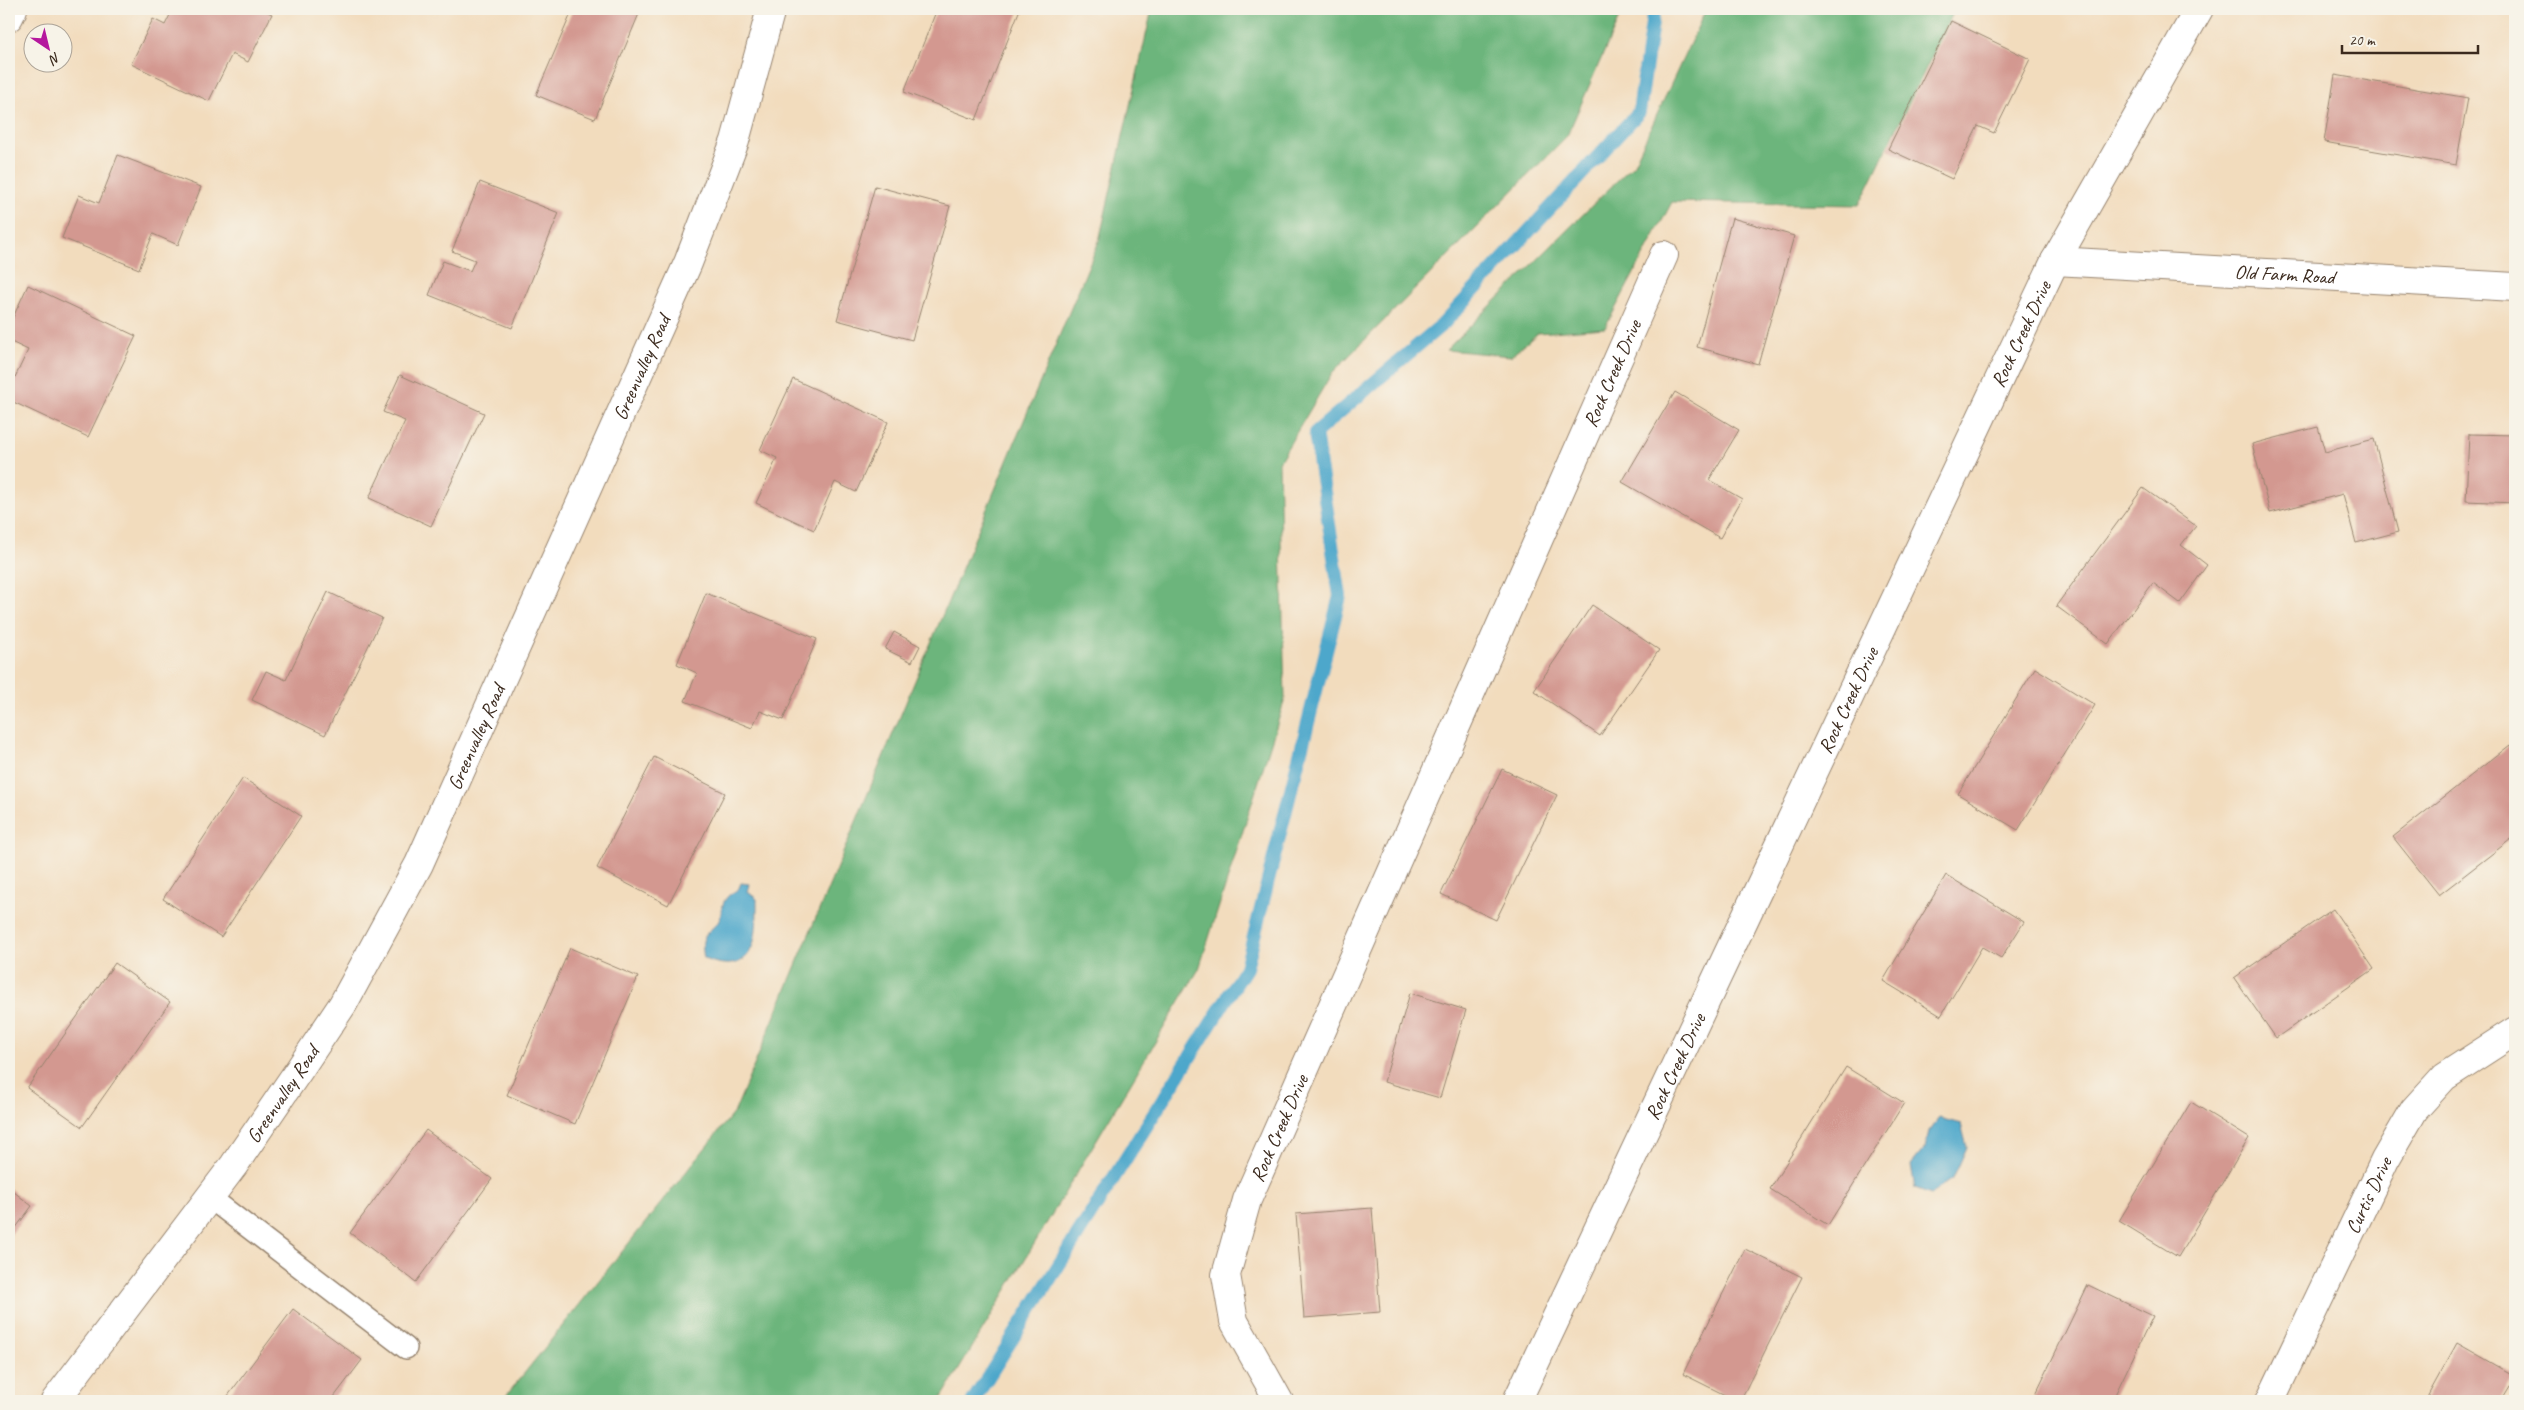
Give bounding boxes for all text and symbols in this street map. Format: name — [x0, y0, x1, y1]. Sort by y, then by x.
north arrow — [22, 22, 72, 72]
scale bar — [2342, 22, 2478, 54]
text: 20 m — [2349, 31, 2376, 50]
text: N — [45, 49, 64, 69]
street label: Old Farm Road — [2234, 259, 2338, 290]
street label: Rock Creek Drive — [1985, 276, 2057, 391]
street label: Greenvalley Road — [607, 308, 677, 424]
street label: Rock Creek Drive — [1578, 315, 1647, 431]
street label: Rock Creek Drive — [1812, 642, 1885, 757]
street label: Greenvalley Road — [442, 678, 512, 794]
street label: Rock Creek Drive — [1640, 1008, 1712, 1124]
street label: Greenvalley Road — [241, 1038, 326, 1148]
street label: Rock Creek Drive — [1245, 1069, 1314, 1186]
street label: Curtis Drive — [2340, 1152, 2398, 1238]

